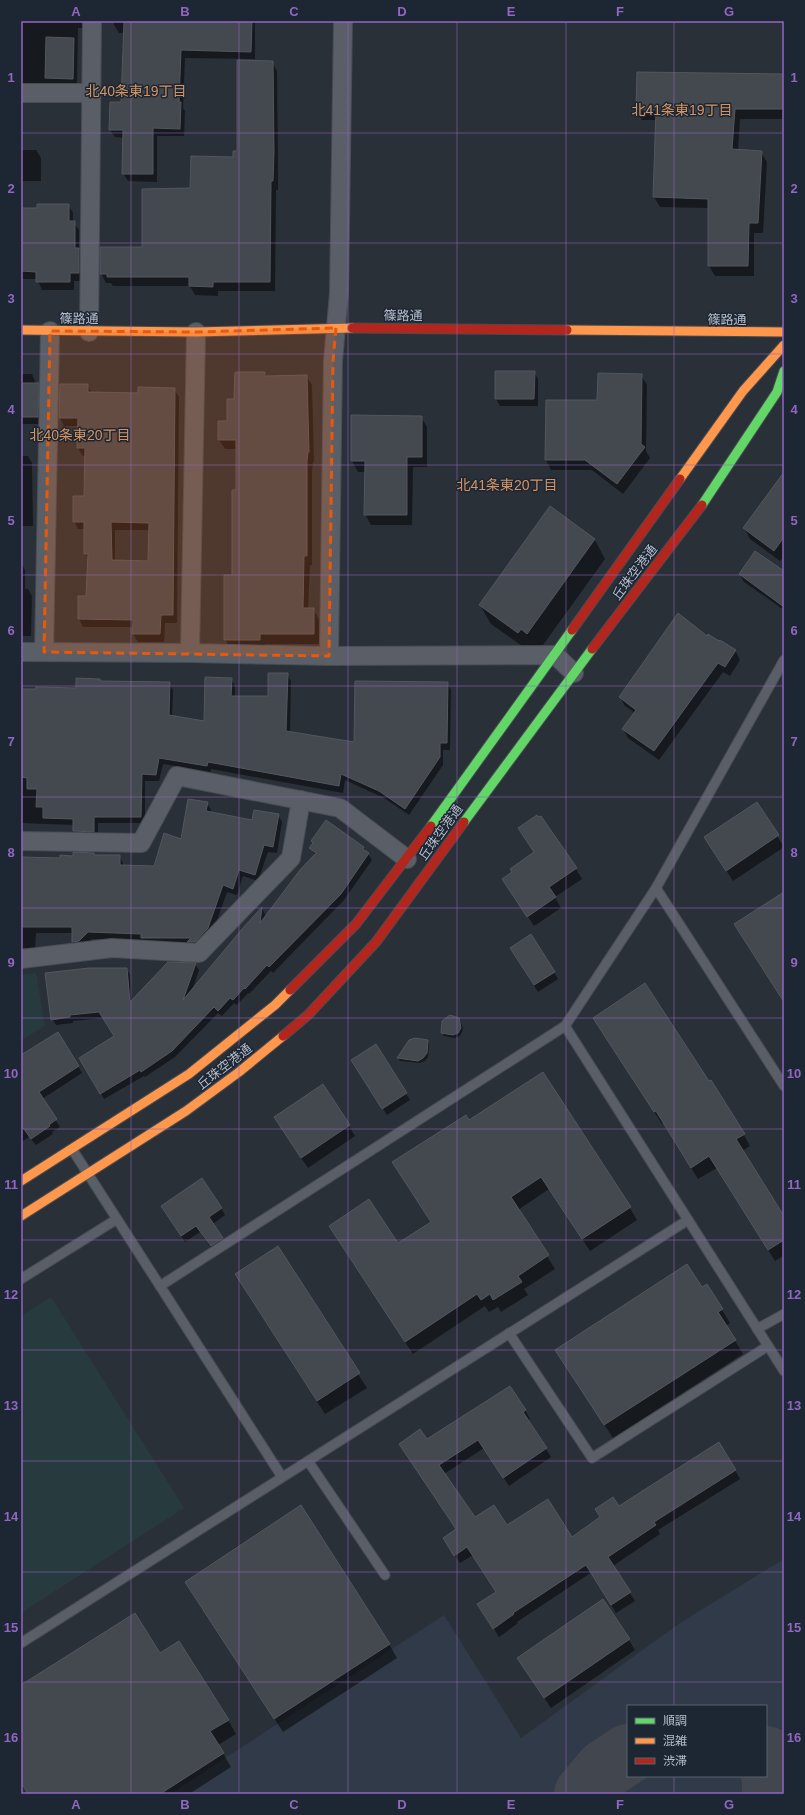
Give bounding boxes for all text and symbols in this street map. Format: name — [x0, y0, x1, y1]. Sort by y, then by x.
text: A — [71, 4, 81, 19]
text: B — [180, 4, 190, 19]
text: C — [289, 4, 299, 19]
text: D — [397, 4, 407, 19]
text: E — [507, 4, 516, 19]
text: F — [616, 4, 624, 19]
text: G — [724, 4, 734, 19]
text: 1 — [7, 70, 15, 85]
text: 1 — [790, 70, 798, 85]
district label: 北40条東19丁目 — [85, 83, 187, 99]
district label: 北41条東19丁目 — [631, 102, 733, 118]
text: 2 — [7, 181, 15, 196]
text: 2 — [790, 181, 798, 196]
text: 3 — [7, 291, 15, 306]
text: 3 — [790, 291, 798, 306]
street label: 篠路通 — [383, 308, 423, 323]
street label: 篠路通 — [59, 311, 99, 326]
street label: 篠路通 — [707, 312, 747, 327]
text: 4 — [7, 402, 15, 417]
text: 4 — [790, 402, 798, 417]
district label: 北40条東20丁目 — [29, 427, 131, 443]
district label: 北41条東20丁目 — [456, 477, 558, 493]
text: 5 — [7, 513, 15, 528]
text: 5 — [790, 513, 798, 528]
street label: 丘珠空港通 — [609, 542, 660, 603]
text: 6 — [7, 623, 15, 638]
text: 6 — [790, 623, 798, 638]
text: 7 — [7, 734, 15, 749]
text: 7 — [790, 734, 798, 749]
street label: 丘珠空港通 — [415, 802, 466, 863]
text: 8 — [7, 845, 15, 860]
text: 8 — [790, 845, 798, 860]
text: 9 — [7, 955, 15, 970]
text: 9 — [790, 955, 798, 970]
street label: 丘珠空港通 — [194, 1040, 255, 1092]
text: 10 — [4, 1066, 18, 1081]
text: 10 — [787, 1066, 801, 1081]
text: 11 — [4, 1177, 18, 1192]
text: 11 — [787, 1177, 801, 1192]
text: 12 — [4, 1287, 18, 1302]
text: 12 — [787, 1287, 801, 1302]
text: 13 — [4, 1398, 18, 1413]
text: 13 — [787, 1398, 801, 1413]
text: 14 — [4, 1509, 19, 1524]
text: 14 — [787, 1509, 802, 1524]
text: 15 — [4, 1620, 18, 1635]
text: 15 — [787, 1620, 801, 1635]
legend — [627, 1705, 767, 1777]
text: 順調 — [663, 1714, 687, 1728]
text: 16 — [4, 1730, 18, 1745]
text: 16 — [787, 1730, 801, 1745]
text: 混雑 — [663, 1734, 687, 1748]
text: 渋滞 — [663, 1754, 687, 1768]
text: A — [71, 1797, 81, 1812]
text: B — [180, 1797, 190, 1812]
text: C — [289, 1797, 299, 1812]
text: D — [397, 1797, 407, 1812]
text: E — [507, 1797, 516, 1812]
text: F — [616, 1797, 624, 1812]
text: G — [724, 1797, 734, 1812]

